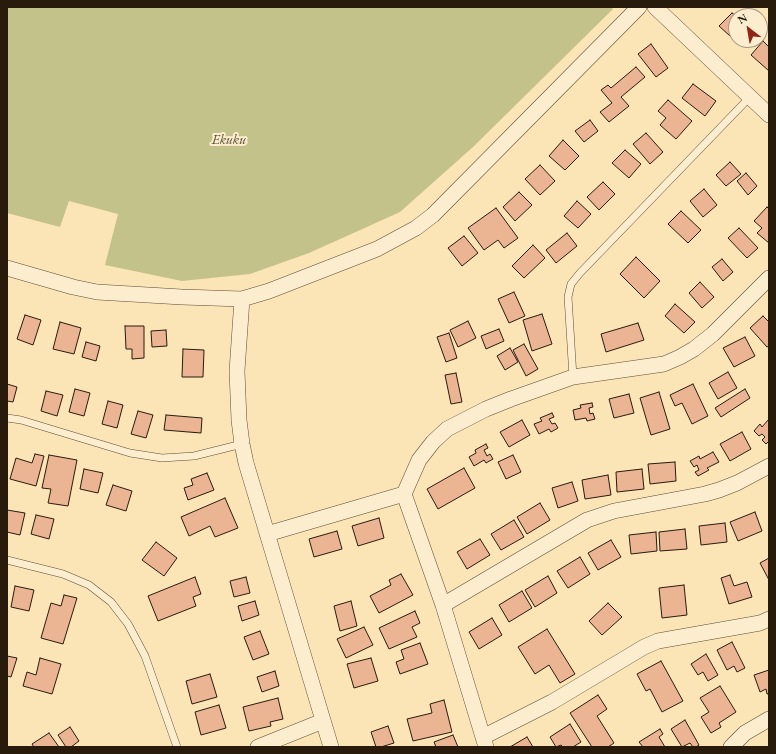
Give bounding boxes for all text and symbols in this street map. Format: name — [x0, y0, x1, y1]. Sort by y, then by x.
north arrow — [728, 8, 768, 48]
text: N — [735, 10, 750, 27]
park label: Ekuku — [212, 132, 246, 148]

